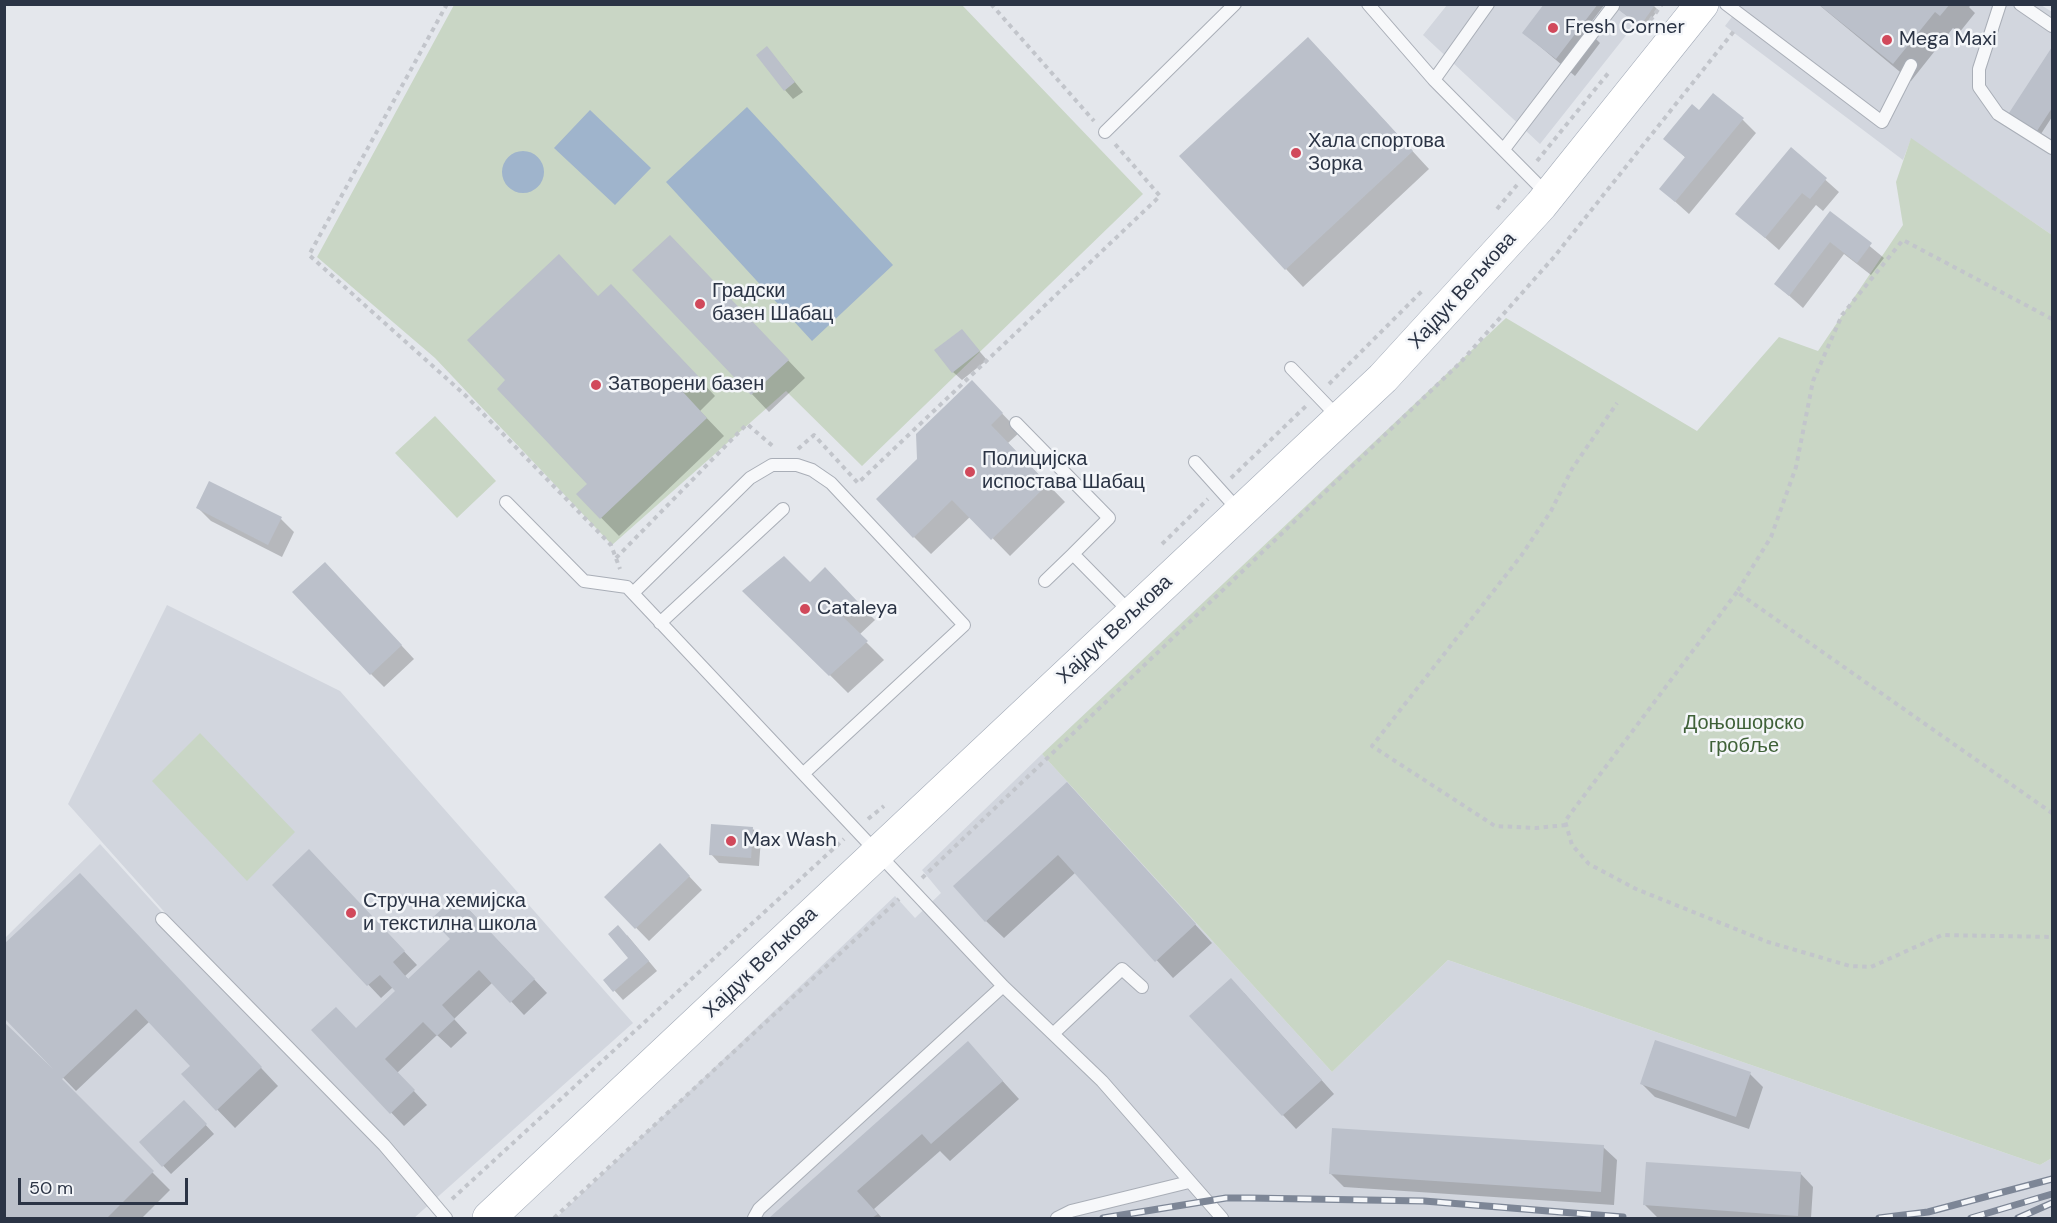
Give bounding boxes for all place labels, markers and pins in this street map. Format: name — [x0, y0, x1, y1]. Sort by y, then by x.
place label: Fresh Corner — [1565, 16, 1685, 40]
marker: Fresh Corner — [1546, 21, 1560, 35]
place label: Mega Maxi — [1899, 28, 1997, 52]
marker: Mega Maxi — [1880, 33, 1894, 47]
place label: Хала спортова Зорка — [1308, 130, 1445, 177]
marker: Хала спортова Зорка — [1289, 146, 1303, 160]
place label: Градски базен Шабац — [712, 280, 833, 327]
marker: Градски базен Шабац — [693, 297, 707, 311]
place label: Затворени базен — [608, 373, 764, 397]
marker: Затворени базен — [589, 378, 603, 392]
place label: Полицијска испостава Шабац — [982, 448, 1145, 495]
marker: Полицијска испостава Шабац — [963, 465, 977, 479]
place label: Cataleya — [817, 597, 897, 621]
marker: Cataleya — [798, 602, 812, 616]
place label: Max Wash — [743, 829, 837, 853]
marker: Max Wash — [724, 834, 738, 848]
place label: Стручна хемијска и текстилна школа — [363, 890, 537, 937]
marker: Стручна хемијска и текстилна школа — [344, 906, 358, 920]

